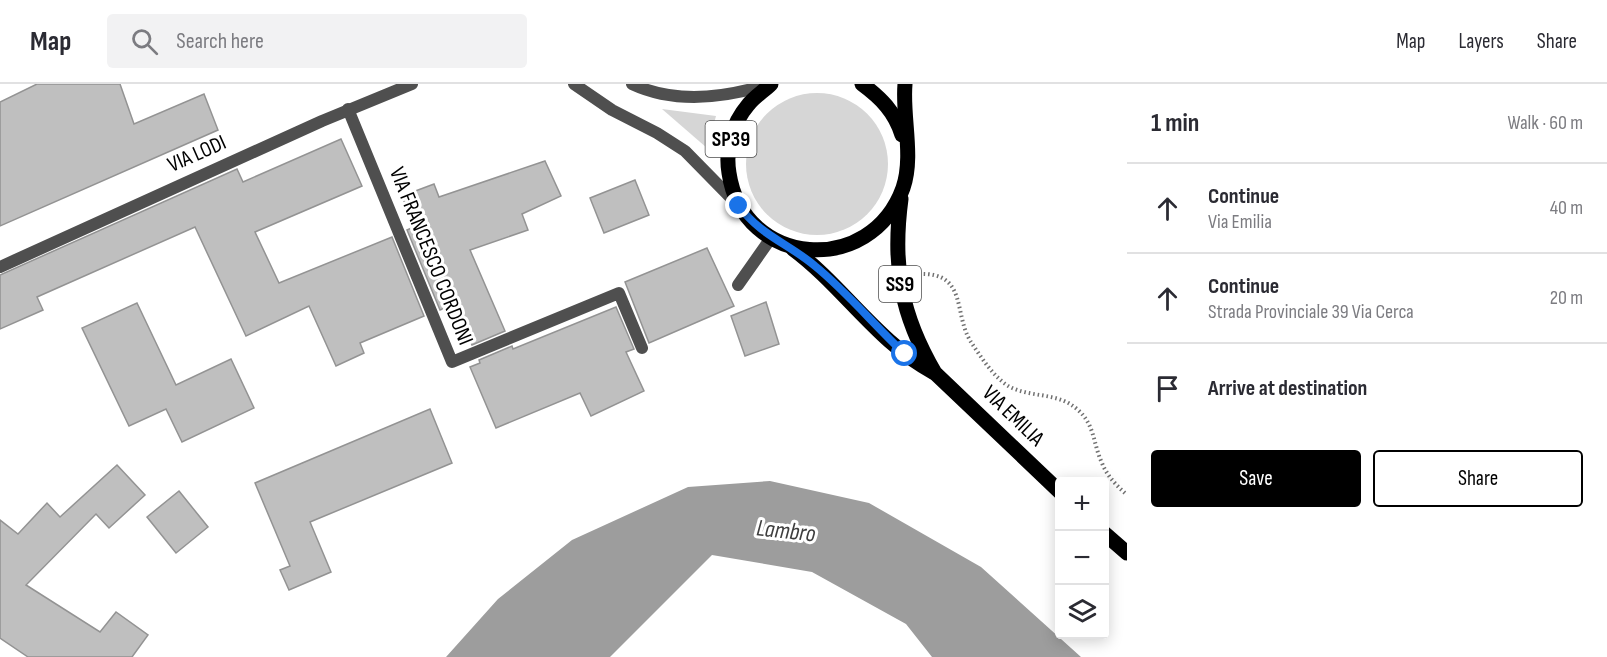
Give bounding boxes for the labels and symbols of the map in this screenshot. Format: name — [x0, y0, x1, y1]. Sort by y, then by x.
road number: SP39 — [706, 121, 756, 157]
street label: VIA LODI — [164, 129, 230, 179]
street label: VIA FRANCESCO CORDONI — [383, 163, 479, 349]
route end — [725, 192, 751, 218]
road number: SS9 — [879, 266, 921, 302]
route start — [891, 340, 917, 366]
street label: VIA EMILIA — [976, 380, 1050, 452]
water label: Lambro — [755, 513, 817, 549]

